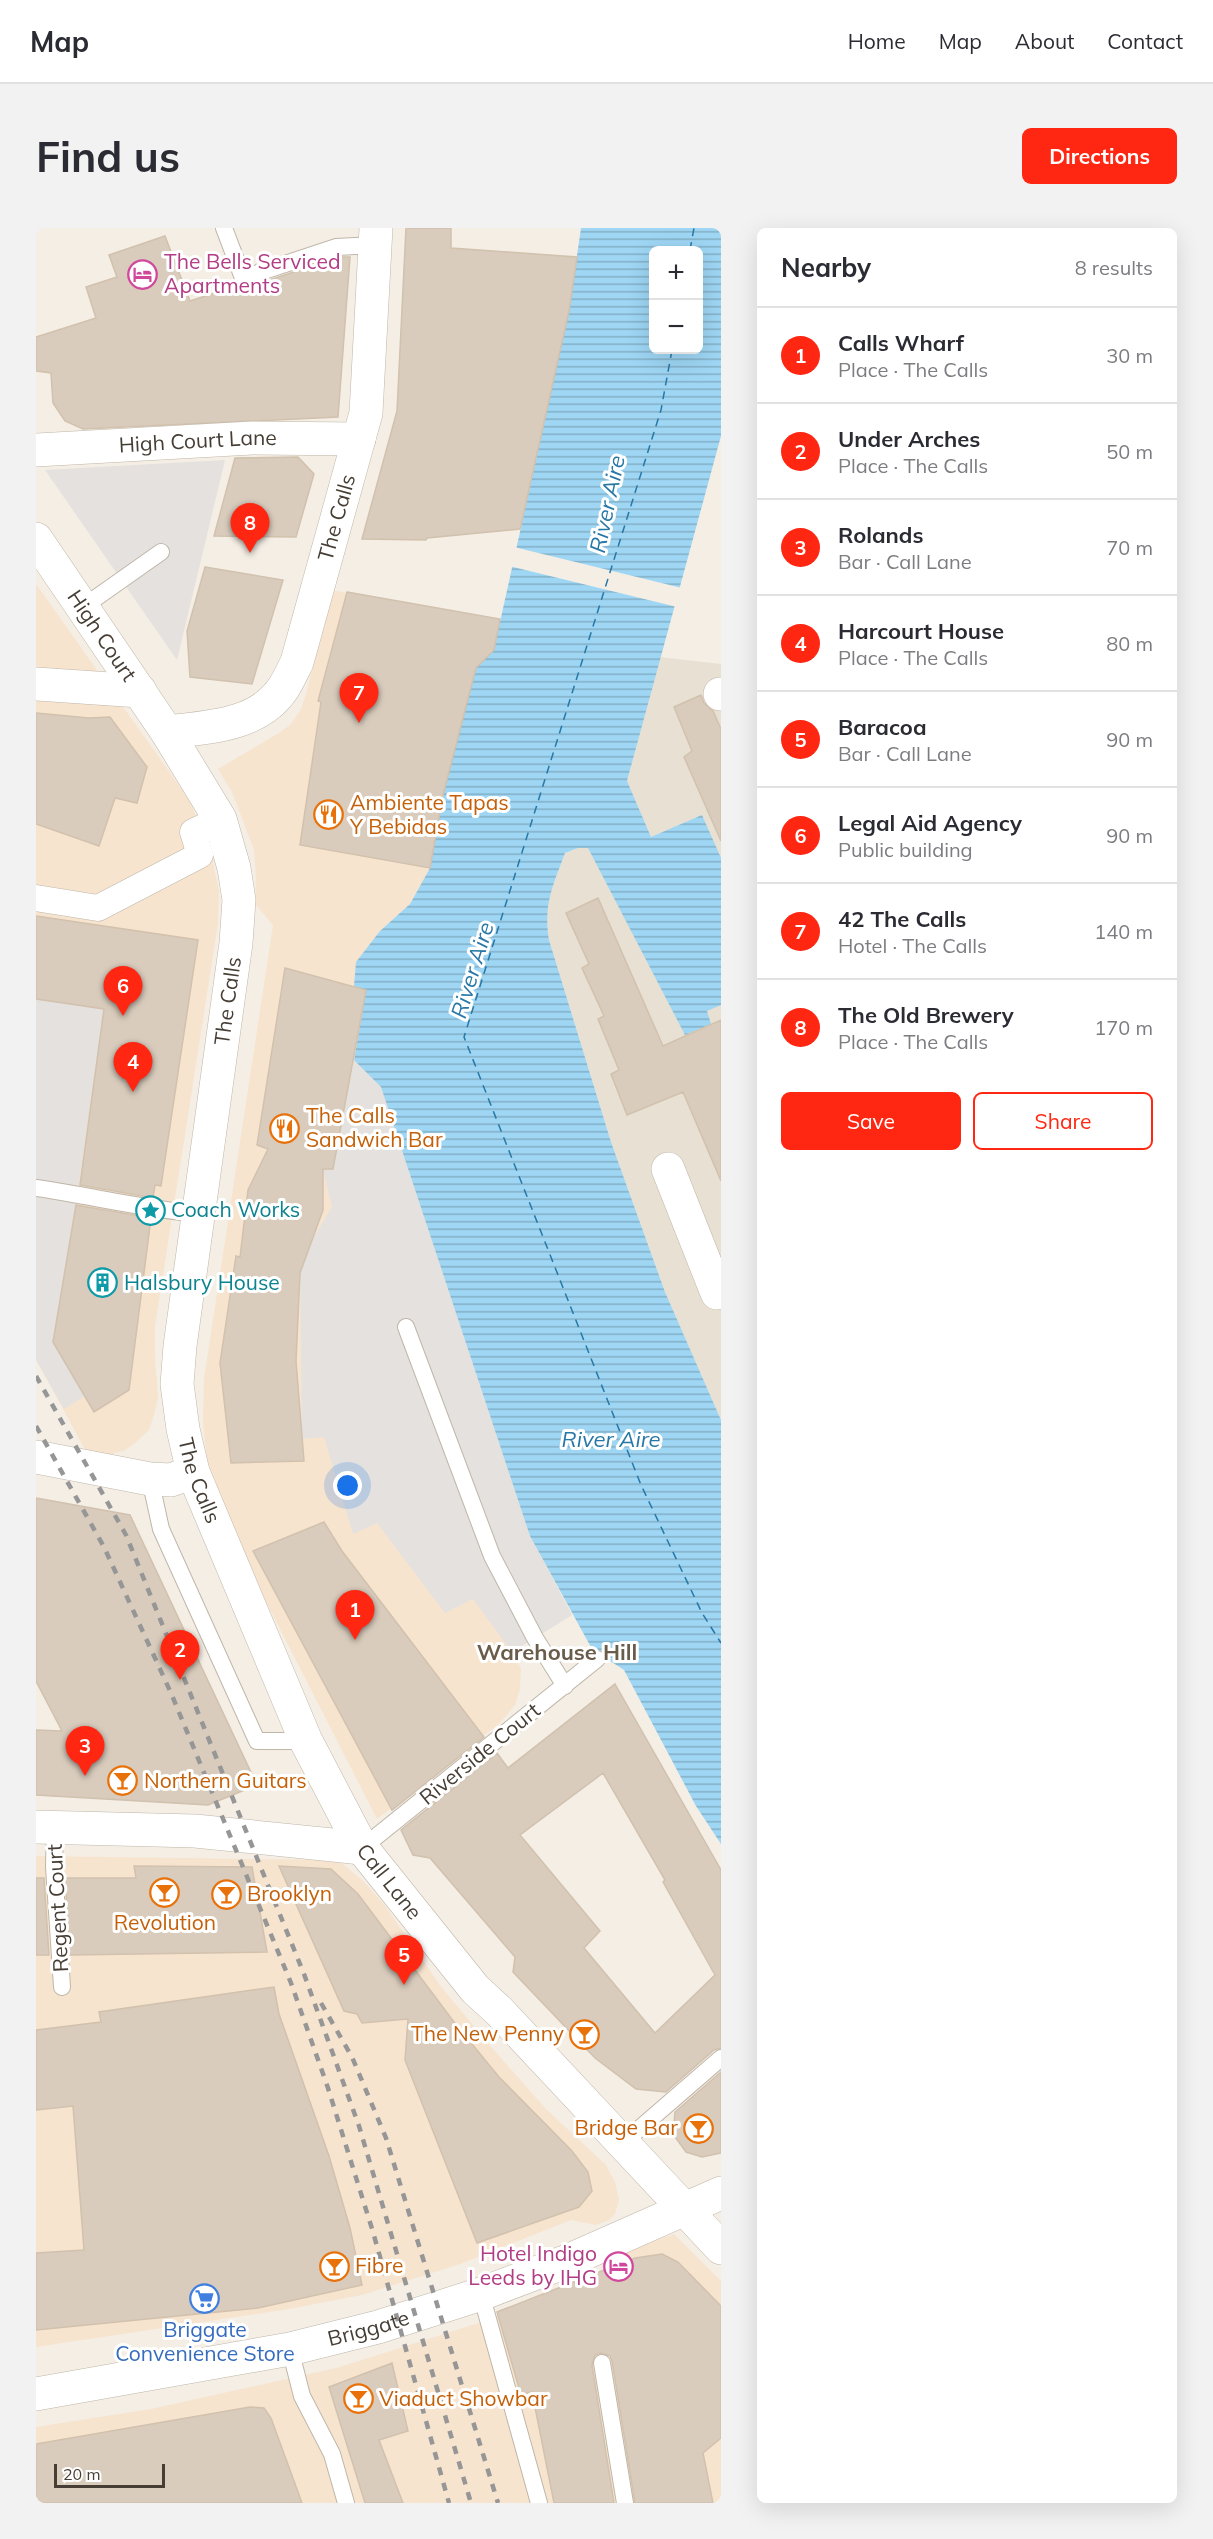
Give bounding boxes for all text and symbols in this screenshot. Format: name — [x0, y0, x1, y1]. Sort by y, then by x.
text: Map — [30, 24, 89, 59]
text: Home — [848, 28, 906, 54]
text: Map — [939, 28, 982, 54]
text: About — [1015, 28, 1074, 54]
text: Contact — [1107, 28, 1183, 54]
button: Directions — [1022, 128, 1177, 184]
text: Find us — [36, 130, 180, 183]
map controls — [649, 246, 703, 354]
button: + — [649, 246, 703, 300]
place label: The Bells Serviced Apartments — [164, 248, 341, 298]
text: Nearby — [781, 251, 871, 284]
text: 8 results — [1075, 255, 1153, 280]
hotel icon: The Bells Serviced Apartments — [127, 258, 159, 290]
button: − — [649, 300, 703, 354]
text: Calls Wharf — [838, 329, 964, 357]
text: 1 — [795, 343, 807, 368]
text: 30 m — [1106, 343, 1153, 368]
text: Place · The Calls — [838, 357, 988, 382]
street label: High Court Lane — [118, 424, 277, 457]
text: Under Arches — [838, 425, 980, 453]
text: 2 — [795, 439, 807, 464]
text: 50 m — [1106, 439, 1153, 464]
water label: River Aire — [583, 453, 631, 555]
text: Place · The Calls — [838, 453, 988, 478]
street label: The Calls — [312, 471, 360, 564]
pin: 8 — [230, 504, 270, 553]
text: Rolands — [838, 521, 924, 549]
text: 3 — [795, 535, 807, 560]
text: 70 m — [1106, 535, 1153, 560]
text: Bar · Call Lane — [838, 549, 972, 574]
street label: High Court — [62, 585, 143, 686]
text: Harcourt House — [838, 617, 1004, 645]
text: 4 — [795, 631, 807, 656]
text: 80 m — [1106, 631, 1153, 656]
text: Place · The Calls — [838, 645, 988, 670]
pin: 7 — [340, 674, 378, 723]
text: Baracoa — [838, 713, 927, 741]
text: 5 — [795, 727, 807, 752]
text: 90 m — [1106, 727, 1153, 752]
text: Bar · Call Lane — [838, 741, 972, 766]
place label: Ambiente Tapas Y Bebidas — [349, 789, 509, 839]
restaurant icon: Ambiente Tapas Y Bebidas — [313, 799, 345, 831]
text: Legal Aid Agency — [838, 809, 1022, 837]
text: 6 — [795, 823, 807, 848]
text: 90 m — [1106, 823, 1153, 848]
text: Public building — [838, 837, 973, 862]
text: 42 The Calls — [838, 905, 966, 933]
water label: River Aire — [444, 919, 500, 1021]
text: 7 — [795, 919, 807, 944]
text: 140 m — [1094, 919, 1153, 944]
text: Hotel · The Calls — [838, 933, 987, 958]
street label: The Calls — [208, 955, 246, 1047]
pin: 6 — [104, 966, 142, 1016]
text: The Old Brewery — [838, 1001, 1014, 1029]
text: 8 — [795, 1015, 807, 1040]
text: 170 m — [1094, 1015, 1153, 1040]
text: Place · The Calls — [838, 1029, 988, 1054]
pin: 4 — [114, 1042, 152, 1092]
button: Save — [781, 1092, 961, 1150]
button: Share — [973, 1092, 1153, 1150]
place label: The Calls Sandwich Bar — [306, 1102, 443, 1152]
restaurant icon: The Calls Sandwich Bar — [269, 1112, 301, 1144]
place icon: Coach Works — [134, 1194, 166, 1226]
place label: Coach Works — [171, 1196, 300, 1222]
building icon: Halsbury House — [87, 1267, 119, 1299]
place label: Halsbury House — [124, 1269, 280, 1295]
water label: River Aire — [562, 1425, 660, 1453]
street label: The Calls — [173, 1435, 227, 1527]
your location — [333, 1471, 362, 1500]
pin: 1 — [336, 1590, 374, 1640]
pin: 2 — [160, 1630, 200, 1680]
district label: Warehouse Hill — [477, 1638, 637, 1666]
street label: Riverside Court — [414, 1697, 545, 1810]
pin: 3 — [65, 1726, 104, 1776]
bar icon: Northern Guitars — [107, 1765, 139, 1797]
place label: Northern Guitars — [144, 1767, 307, 1793]
street label: Call Lane — [352, 1838, 428, 1924]
street label: Regent Court — [41, 1843, 73, 1973]
bar icon: Revolution — [149, 1876, 181, 1908]
bar icon: Brooklyn — [210, 1878, 242, 1910]
place label: Brooklyn — [247, 1880, 332, 1906]
place label: Revolution — [114, 1909, 216, 1935]
pin: 5 — [384, 1936, 424, 1985]
bar icon: The New Penny — [569, 2018, 601, 2050]
place label: The New Penny — [411, 2020, 564, 2046]
bar icon: Bridge Bar — [683, 2112, 715, 2144]
place label: Bridge Bar — [574, 2114, 678, 2140]
place label: Hotel Indigo Leeds by IHG — [468, 2240, 597, 2290]
bar icon: Fibre — [318, 2250, 350, 2282]
hotel icon: Hotel Indigo Leeds by IHG — [602, 2250, 634, 2282]
place label: Fibre — [355, 2252, 403, 2278]
supermarket icon: Briggate Convenience Store — [189, 2283, 221, 2315]
street label: Briggate — [325, 2304, 412, 2351]
place label: Briggate Convenience Store — [115, 2316, 295, 2366]
bar icon: Viaduct Showbar — [342, 2383, 374, 2415]
place label: Viaduct Showbar — [379, 2385, 548, 2411]
scale bar — [54, 2461, 165, 2488]
text: 20 m — [63, 2464, 100, 2484]

